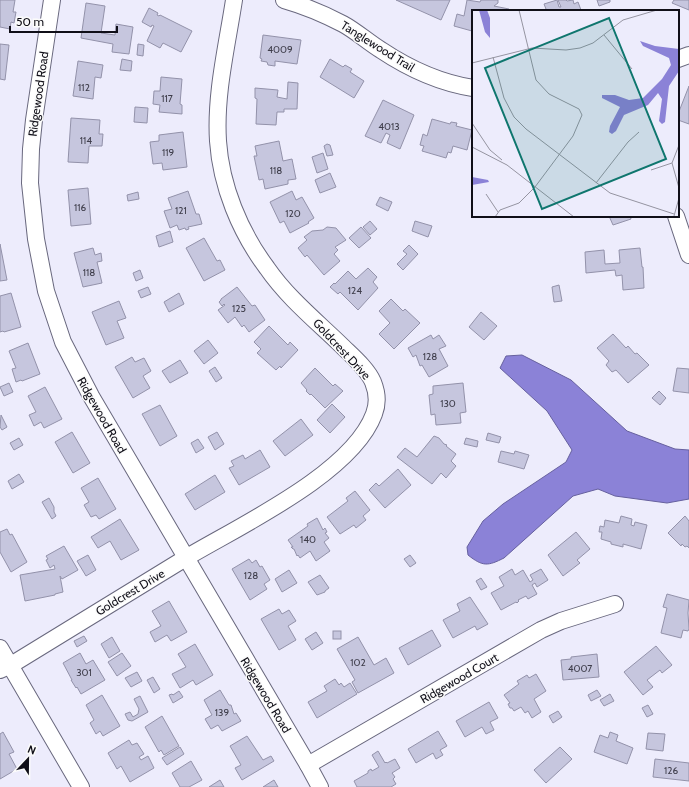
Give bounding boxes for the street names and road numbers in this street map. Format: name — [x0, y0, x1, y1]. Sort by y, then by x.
street label: Tanglewood Trail — [338, 17, 418, 75]
street label: Ridgewood Road — [25, 51, 51, 137]
street label: Goldcrest Drive — [310, 315, 374, 383]
street label: Ridgewood Road — [74, 374, 130, 456]
street label: Goldcrest Drive — [93, 566, 167, 618]
street label: Ridgewood Court — [417, 650, 501, 706]
street label: Ridgewood Road — [237, 654, 295, 736]

